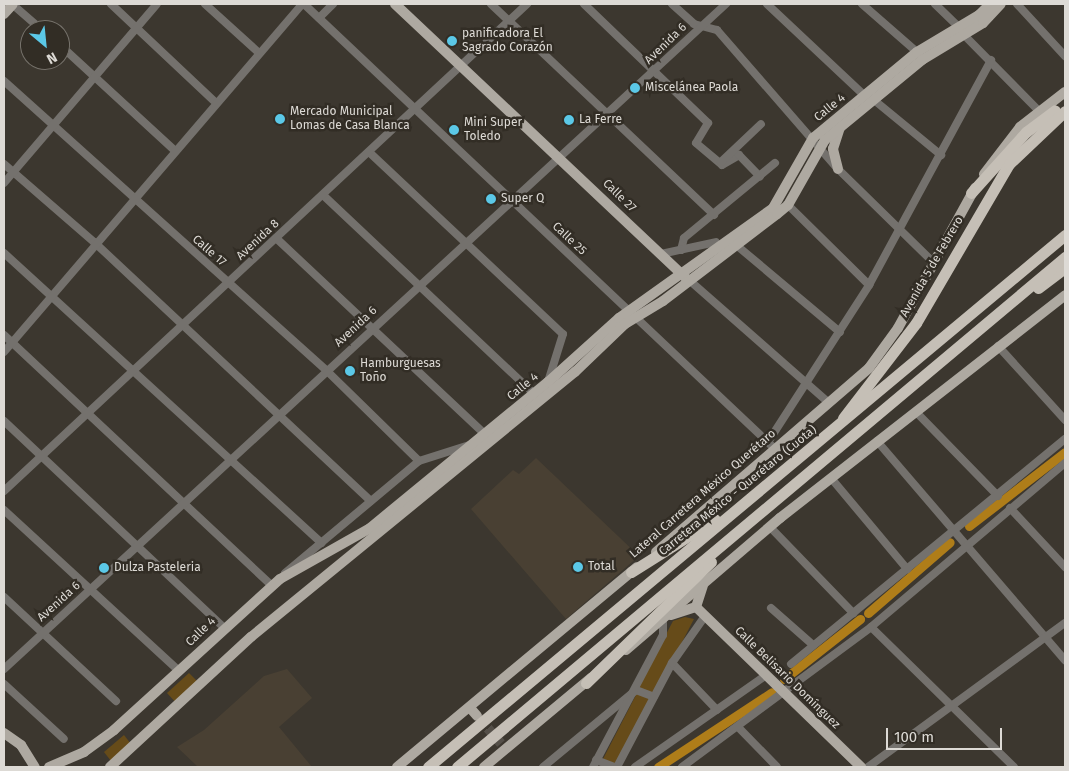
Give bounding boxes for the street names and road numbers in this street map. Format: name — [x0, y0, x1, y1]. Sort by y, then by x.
street label: Avenida 6 — [642, 20, 690, 68]
street label: Calle 4 — [811, 91, 849, 125]
street label: Calle 27 — [599, 177, 639, 215]
street label: Avenida 5 de Febrero — [897, 214, 967, 320]
street label: Avenida 8 — [234, 217, 282, 263]
street label: Calle 25 — [549, 220, 589, 258]
street label: Calle 17 — [189, 232, 229, 270]
street label: Avenida 6 — [332, 304, 380, 350]
street label: Calle 4 — [504, 370, 542, 404]
street label: Carretera México - Querétaro (Cuota) — [656, 423, 820, 559]
street label: Lateral Carretera México Querétaro — [627, 427, 779, 561]
street label: Avenida 6 — [35, 579, 83, 625]
street label: Calle 4 — [183, 614, 219, 650]
street label: Calle Belisario Domínguez — [731, 624, 843, 732]

